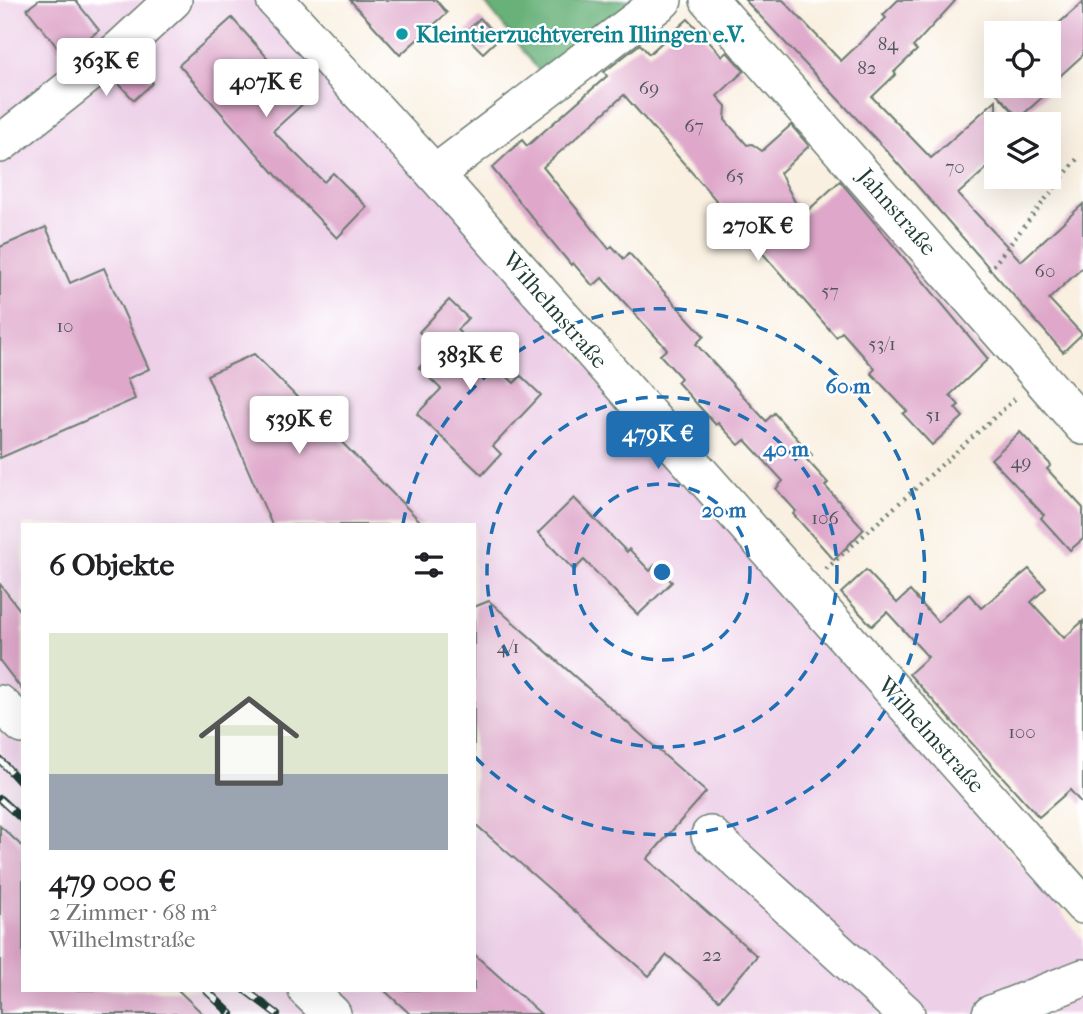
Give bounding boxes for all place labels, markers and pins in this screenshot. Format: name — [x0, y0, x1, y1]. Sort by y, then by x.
place label: Kleintierzuchtverein Illingen e.V. — [416, 21, 745, 48]
marker: Kleintierzuchtverein Illingen e.V. — [394, 26, 410, 42]
pin: 363K € — [49, 38, 163, 98]
pin: 407K € — [209, 60, 323, 119]
pin: 270K € — [701, 204, 815, 263]
pin: 383K € — [413, 332, 527, 392]
pin: 539K € — [242, 396, 356, 456]
pin: 479K € — [601, 412, 715, 471]
centre of rings — [650, 560, 674, 584]

